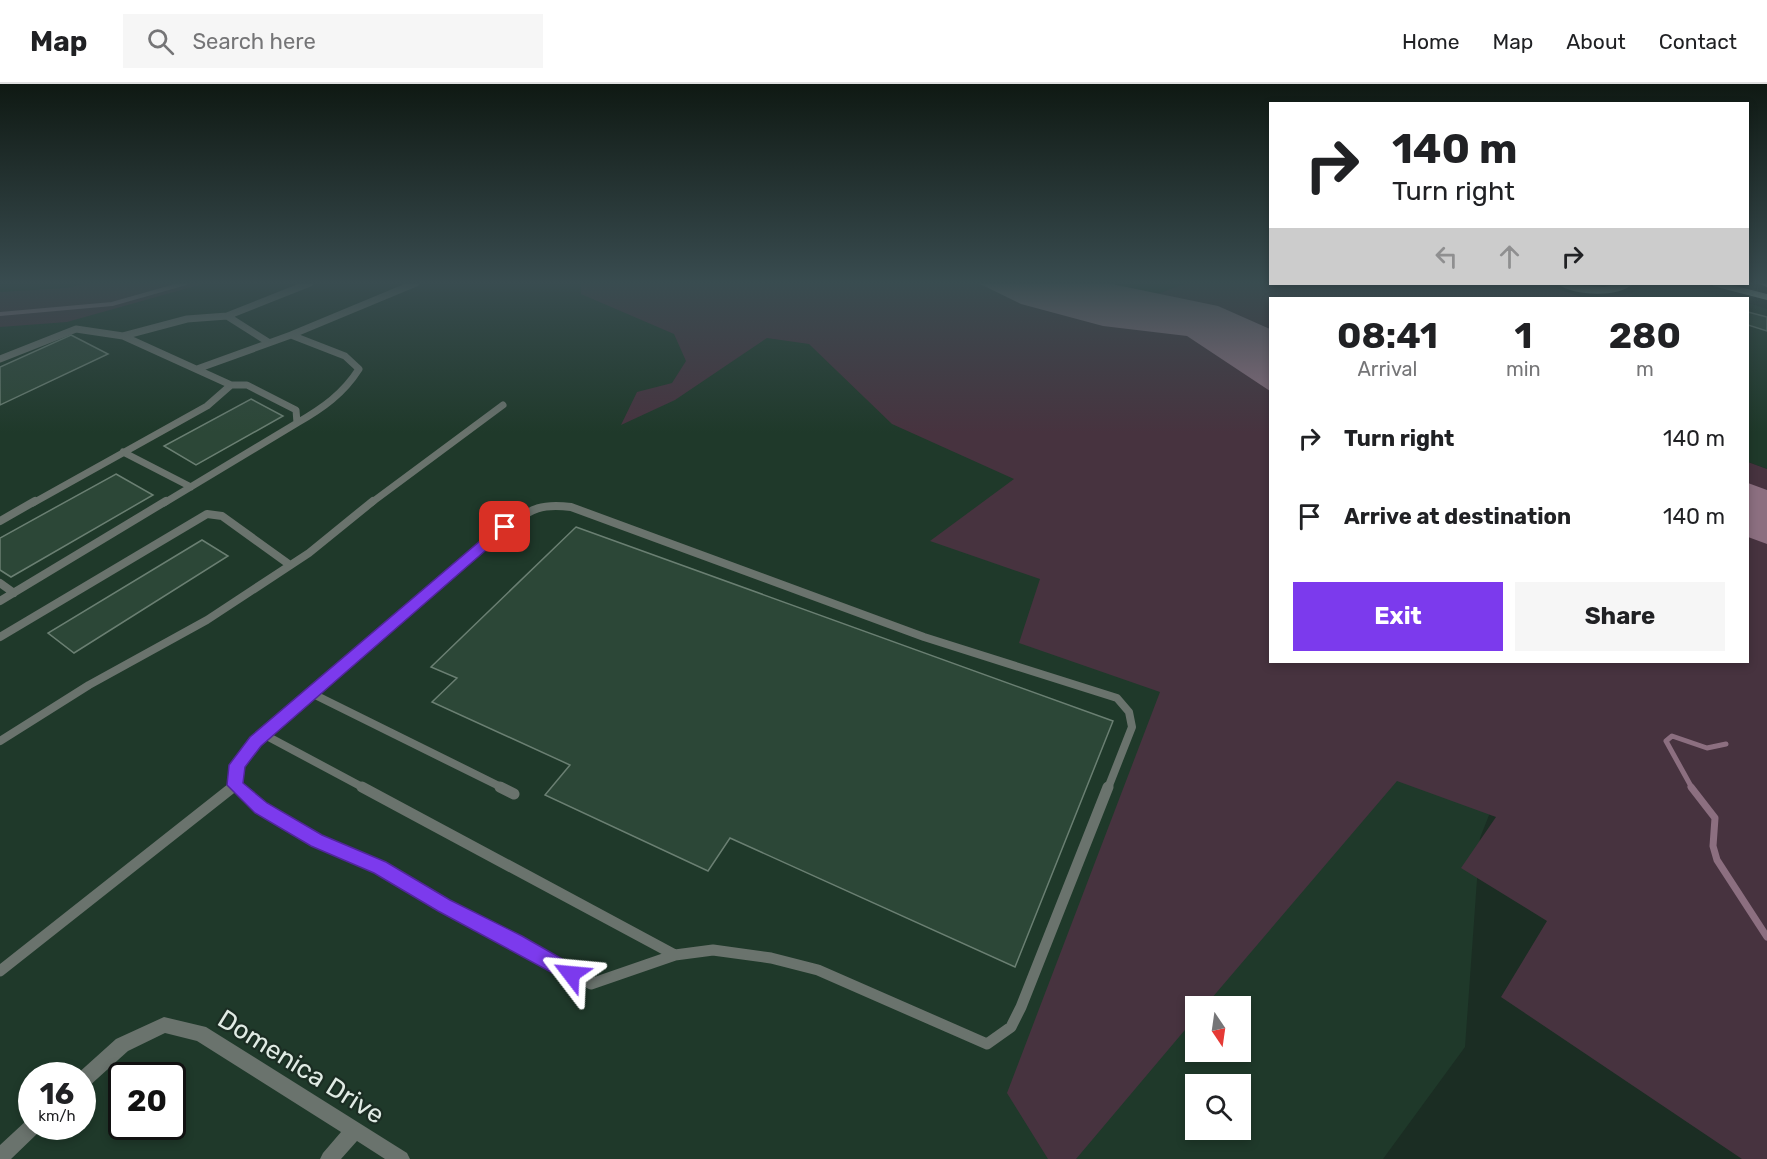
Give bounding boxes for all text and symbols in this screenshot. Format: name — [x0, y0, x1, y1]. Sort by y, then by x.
search box — [123, 14, 543, 68]
text: Map — [30, 25, 87, 58]
icon: search — [144, 25, 177, 58]
text: Search here — [192, 28, 316, 55]
text: Home — [1402, 29, 1459, 54]
text: Map — [1492, 29, 1533, 54]
text: About — [1566, 29, 1626, 54]
text: Contact — [1659, 29, 1737, 54]
text: 140 m — [1392, 124, 1518, 174]
icon: right — [1293, 126, 1371, 204]
text: Turn right — [1392, 175, 1515, 207]
icon: left — [1430, 240, 1463, 273]
icon: ahead — [1493, 240, 1526, 273]
icon: right — [1556, 240, 1589, 273]
text: 08:41 — [1337, 314, 1438, 357]
text: 1 — [1514, 314, 1532, 357]
text: 280 — [1609, 314, 1681, 357]
text: Arrival — [1357, 357, 1417, 381]
text: min — [1506, 357, 1541, 381]
text: m — [1636, 357, 1654, 381]
icon: right — [1293, 422, 1326, 455]
text: Turn right — [1344, 425, 1454, 452]
text: 140 m — [1663, 425, 1725, 452]
icon: arrive — [1293, 500, 1326, 533]
pin — [479, 501, 530, 552]
text: Arrive at destination — [1344, 503, 1571, 530]
text: 140 m — [1663, 503, 1725, 530]
icon: arrive — [488, 510, 521, 543]
button: Exit — [1293, 582, 1503, 651]
button: Share — [1515, 582, 1725, 651]
position arrow — [539, 942, 603, 1006]
north arrow — [1185, 996, 1251, 1062]
map controls — [1185, 996, 1251, 1140]
street label: Domenica Drive — [212, 1003, 390, 1131]
speed limit sign: 20 — [108, 1062, 186, 1140]
button: search — [1185, 1074, 1251, 1140]
text: 16 — [40, 1076, 74, 1112]
text: km/h — [38, 1107, 76, 1125]

